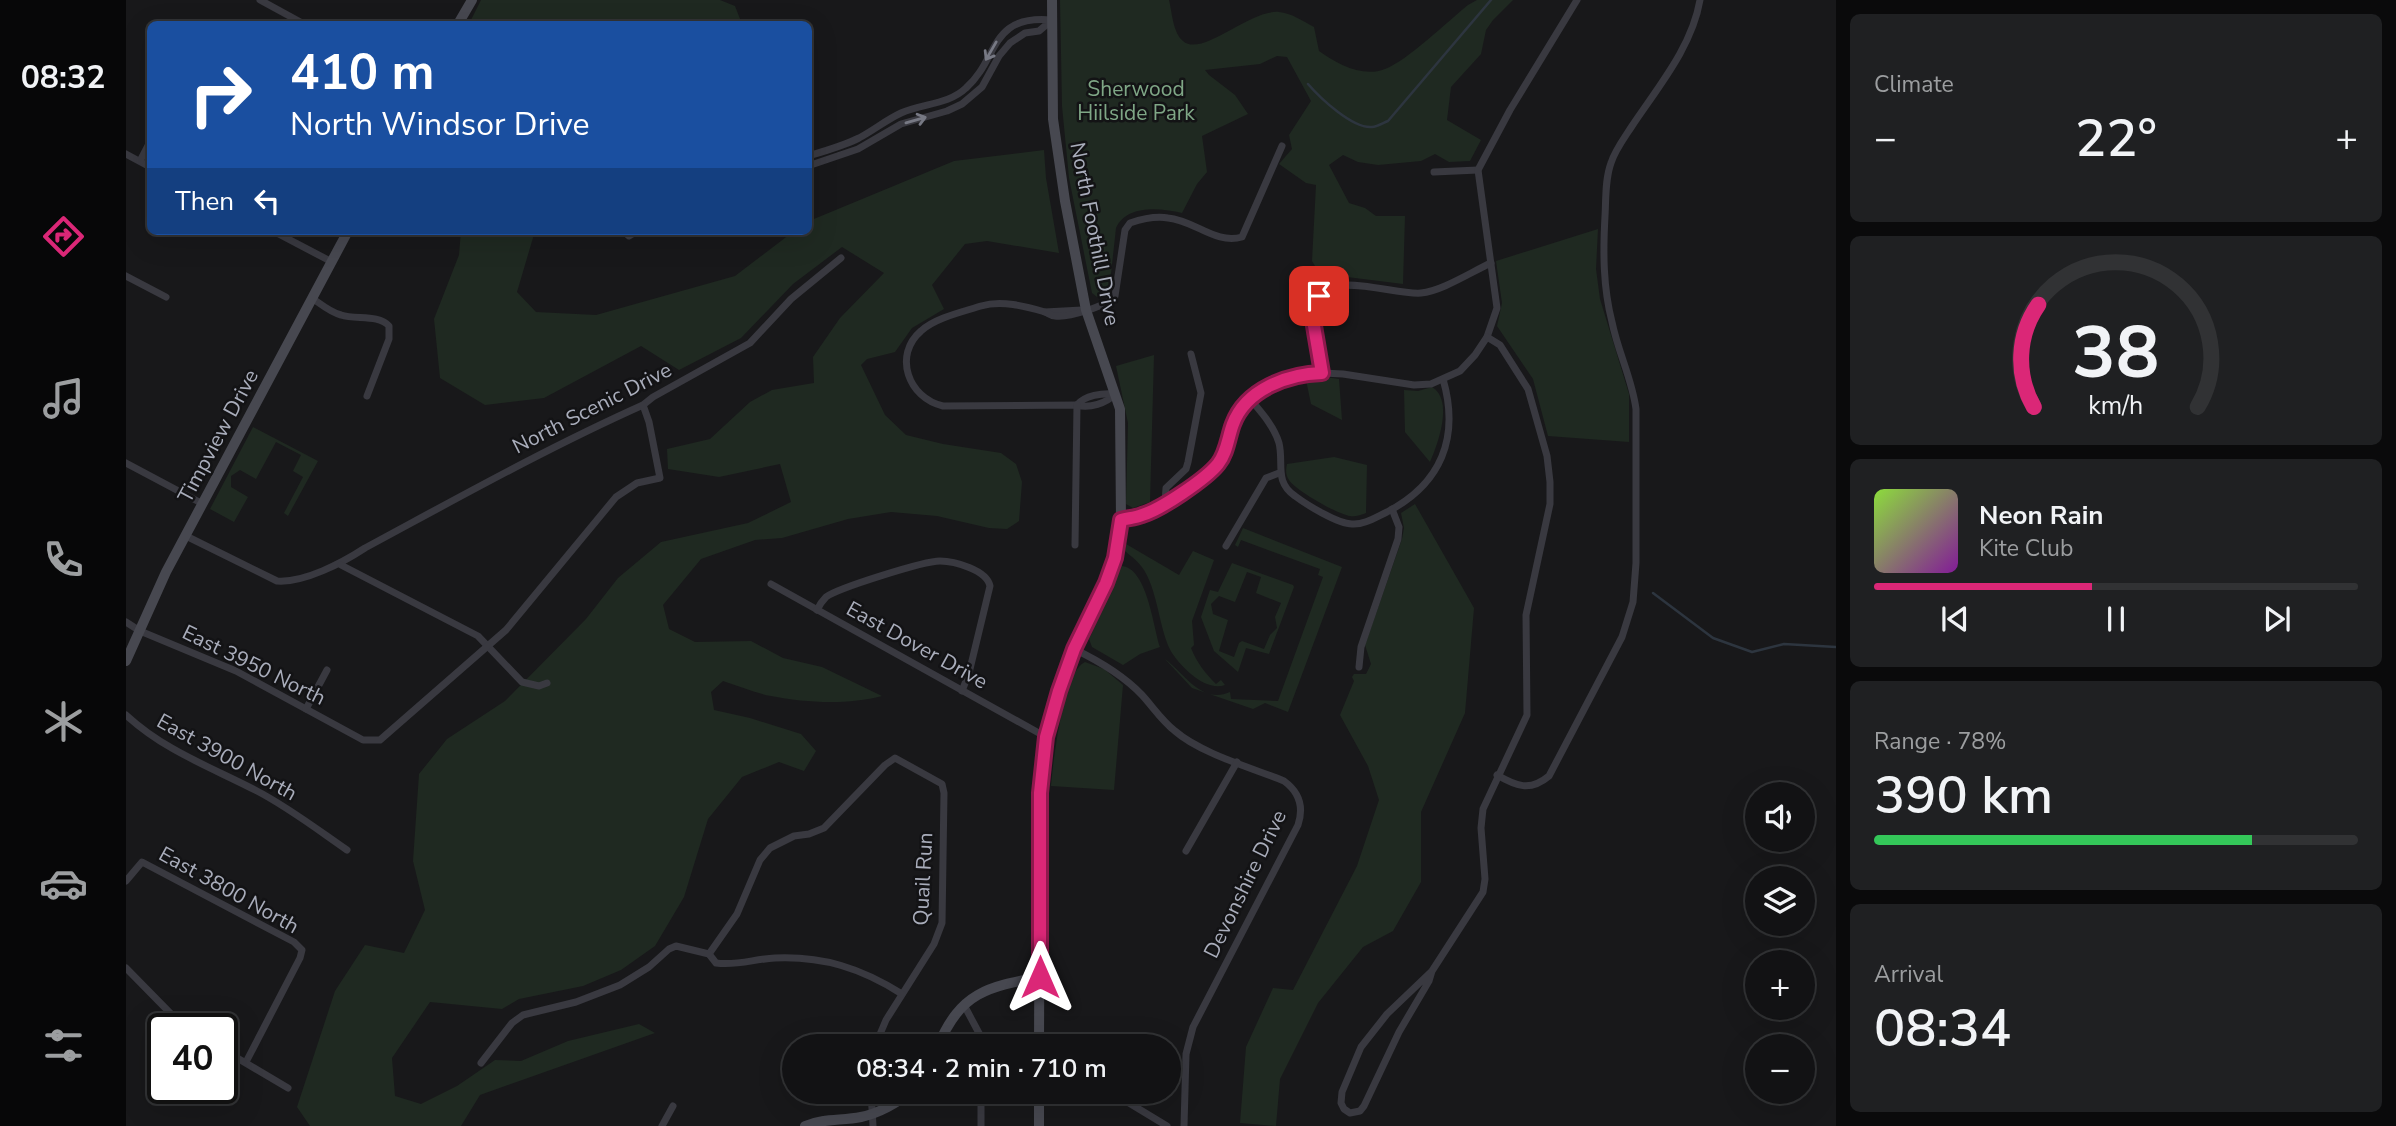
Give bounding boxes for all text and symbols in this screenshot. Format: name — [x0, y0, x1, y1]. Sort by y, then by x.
text: 410 m — [290, 39, 434, 106]
one-way arrow — [984, 40, 998, 60]
icon: right — [175, 49, 266, 140]
text: 08:32 — [21, 56, 105, 99]
text: Climate — [1874, 69, 1954, 100]
park label: Sherwood Hiilside Park — [1077, 75, 1195, 127]
text: North Windsor Drive — [290, 103, 590, 146]
text: 22° — [2075, 103, 2157, 174]
one-way arrow — [904, 112, 926, 125]
text: − — [1874, 113, 1897, 164]
text: + — [2335, 113, 2358, 164]
street label: North Foothill Drive — [1064, 140, 1126, 328]
icon: left — [248, 182, 286, 220]
text: Then — [175, 184, 234, 219]
icon: directions — [39, 212, 88, 261]
pin — [1289, 266, 1349, 326]
icon: arrive — [1300, 277, 1338, 315]
text: 38 — [2072, 303, 2160, 403]
street label: North Scenic Drive — [508, 356, 676, 460]
street label: Timpview Drive — [171, 364, 265, 508]
icon: music — [39, 374, 88, 423]
text: km/h — [2088, 388, 2144, 422]
text: Neon Rain — [1979, 498, 2104, 533]
text: Kite Club — [1979, 533, 2073, 564]
icon: phone — [39, 535, 88, 584]
street label: East Dover Drive — [841, 595, 993, 695]
icon: previous — [1936, 600, 1974, 638]
icon: pause — [2097, 600, 2135, 638]
icon: next — [2258, 600, 2296, 638]
street label: East 3950 North — [178, 618, 330, 712]
icon: climate — [39, 697, 88, 746]
street label: East 3900 North — [152, 707, 302, 807]
text: Range · 78% — [1874, 726, 2006, 757]
text: 390 km — [1874, 760, 2053, 831]
map controls — [1745, 782, 1815, 1104]
button: sound — [1745, 782, 1815, 852]
street label: Devonshire Drive — [1197, 805, 1293, 963]
street label: Quail Run — [907, 832, 939, 926]
street label: East 3800 North — [154, 840, 304, 940]
icon: car — [39, 859, 88, 908]
button: layers — [1745, 866, 1815, 936]
position arrow — [1003, 940, 1077, 1014]
button: + — [1745, 950, 1815, 1020]
text: Arrival — [1874, 959, 1943, 990]
text: 08:34 — [1874, 993, 2011, 1064]
speed limit sign: 40 — [147, 1013, 238, 1104]
icon: filters — [39, 1021, 88, 1070]
button: − — [1745, 1034, 1815, 1104]
text: 08:34 · 2 min · 710 m — [856, 1051, 1107, 1086]

